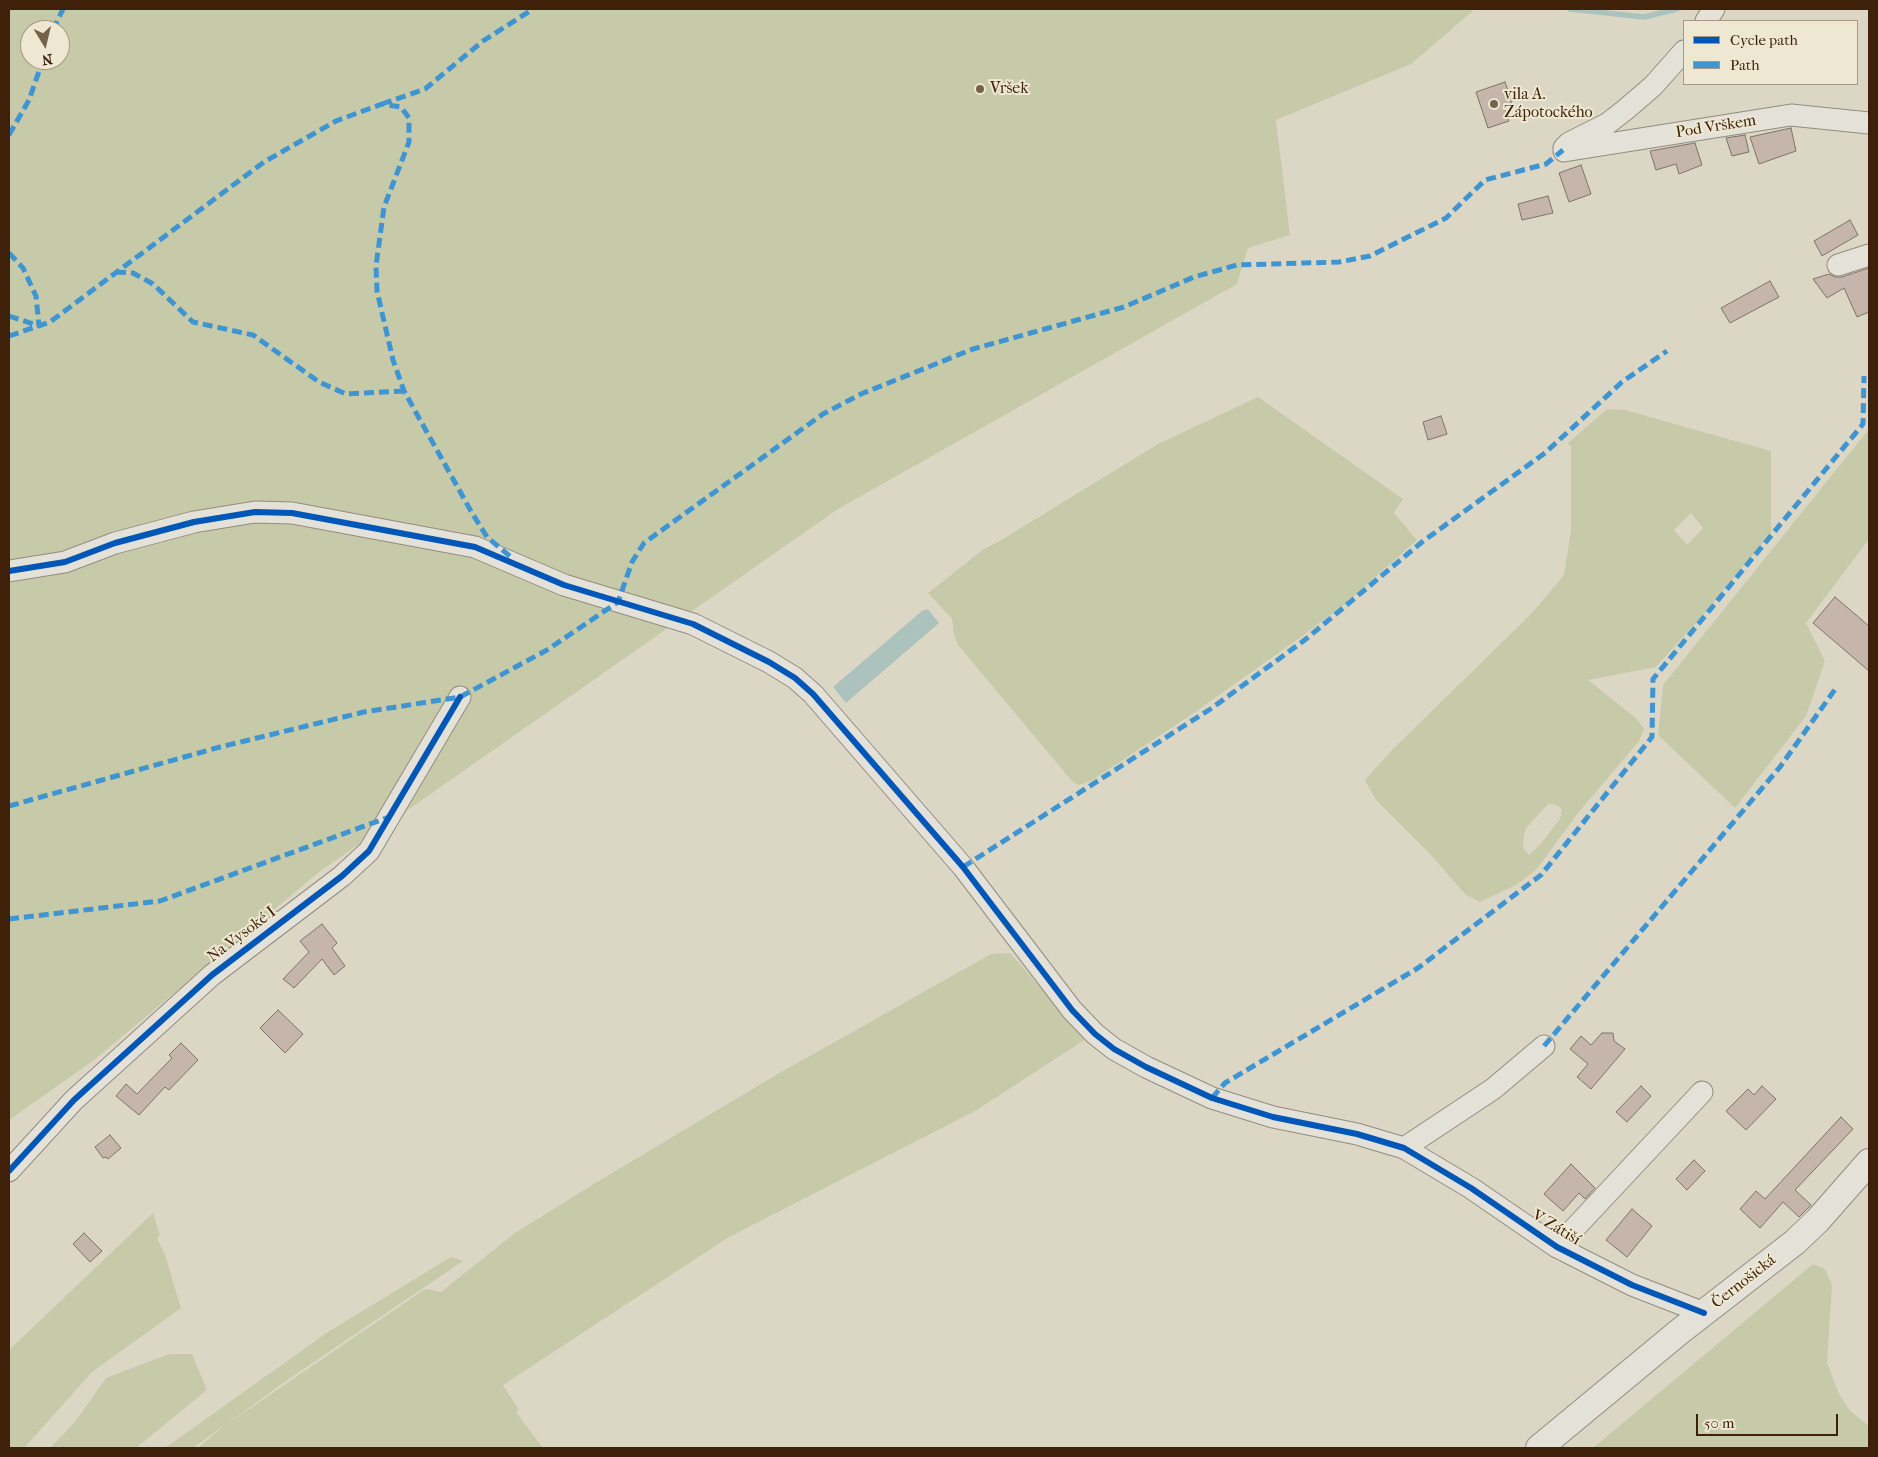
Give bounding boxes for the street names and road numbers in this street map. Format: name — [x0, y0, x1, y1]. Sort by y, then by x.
street label: Pod Vrškem — [1674, 111, 1758, 143]
street label: Na Vysoké I — [204, 903, 280, 967]
street label: V Zátiší — [1528, 1206, 1584, 1250]
street label: Černošická — [1708, 1251, 1780, 1313]

